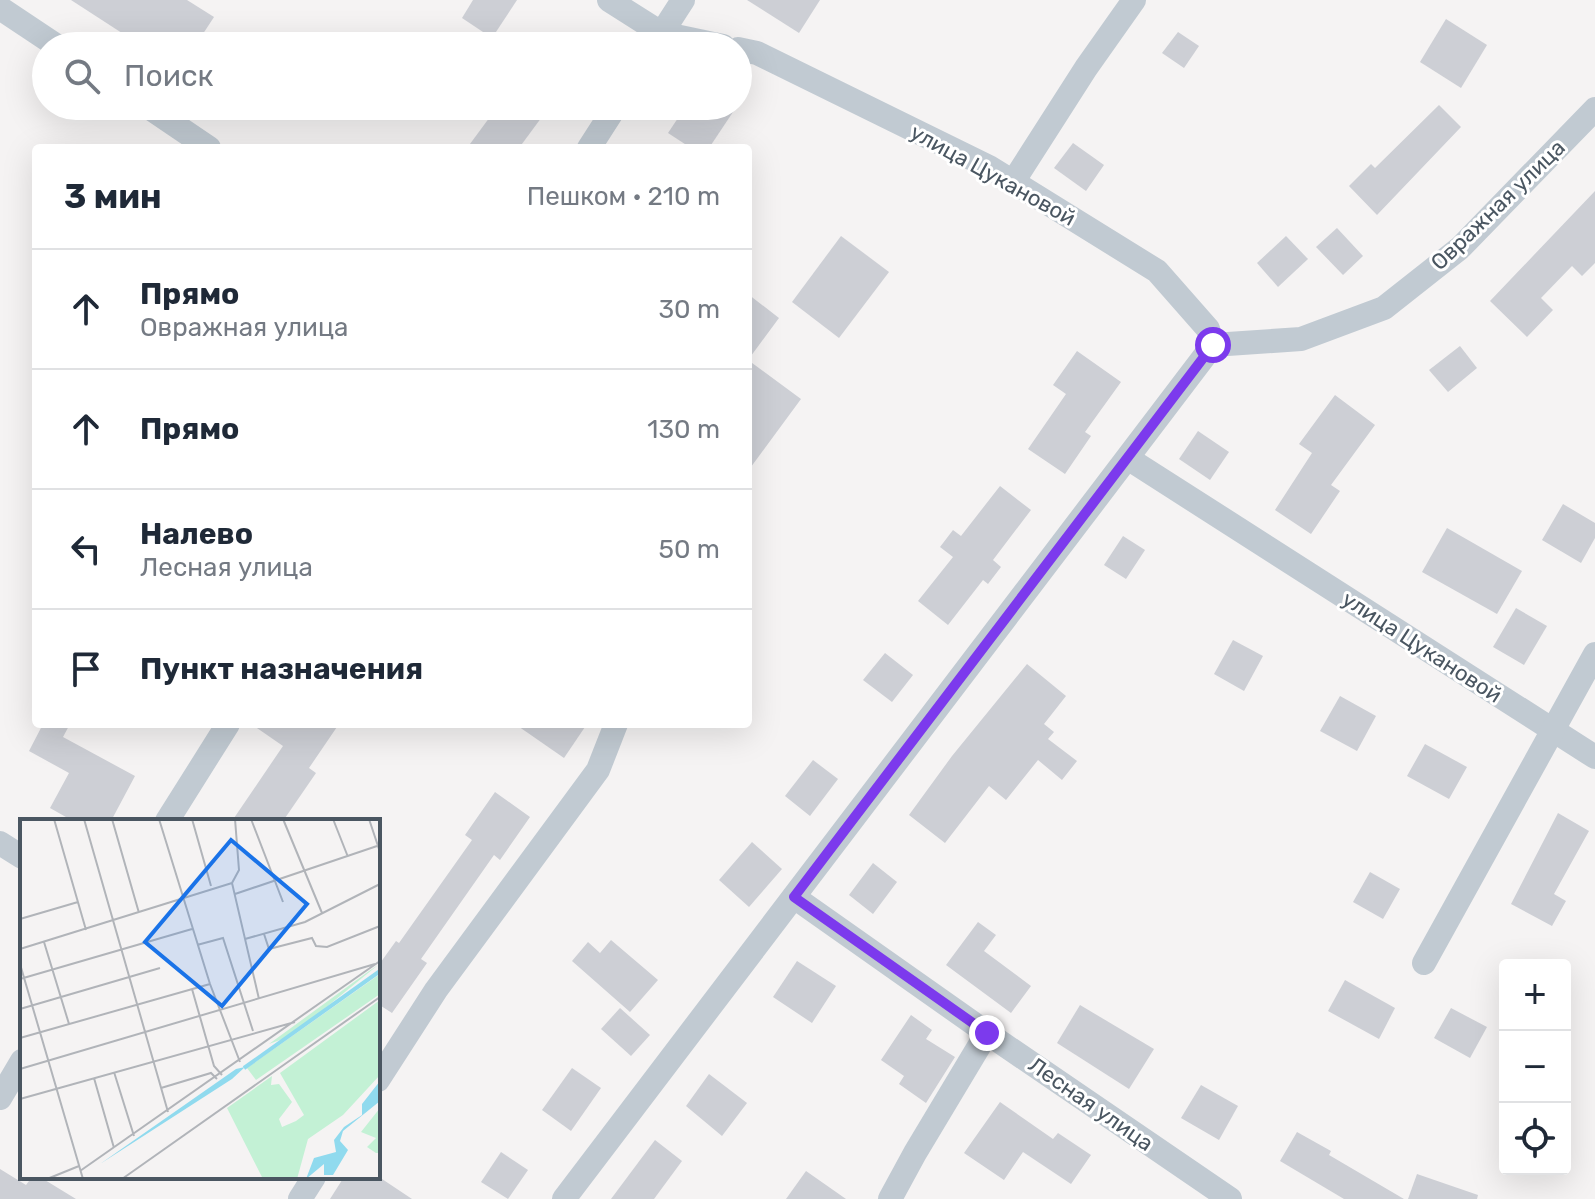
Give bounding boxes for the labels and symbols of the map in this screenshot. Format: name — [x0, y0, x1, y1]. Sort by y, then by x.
street label: улица Цукановой — [906, 118, 1080, 232]
street label: Овражная улица — [1425, 134, 1571, 276]
route start — [1195, 327, 1231, 363]
street label: улица Цукановой — [1337, 585, 1507, 709]
inset map — [20, 819, 380, 1179]
route end — [969, 1015, 1005, 1051]
street label: Лесная улица — [1023, 1051, 1159, 1157]

